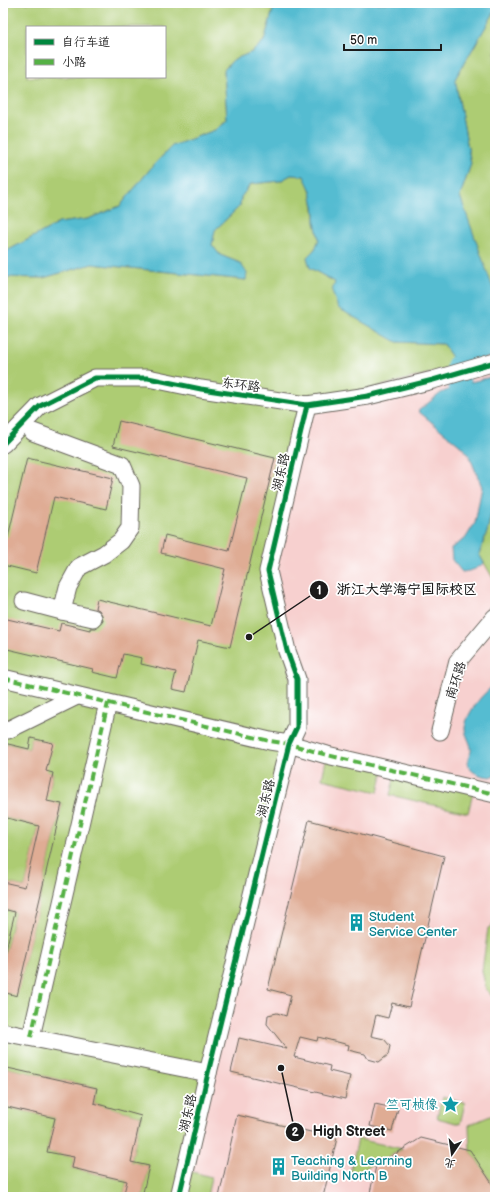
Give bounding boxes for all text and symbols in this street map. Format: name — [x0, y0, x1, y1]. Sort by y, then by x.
legend — [26, 26, 166, 78]
scale bar — [344, 26, 441, 52]
text: 50 m — [350, 33, 377, 48]
text: 自行车道 — [62, 35, 110, 50]
text: 小路 — [62, 55, 86, 70]
street label: 东环路 — [220, 374, 261, 396]
street label: 湖东路 — [269, 451, 293, 493]
callout: 浙江大学海宁国际校区 — [309, 577, 485, 603]
text: 浙江大学海宁国际校区 — [337, 581, 477, 598]
text: 1 — [316, 583, 322, 598]
street label: 南环路 — [442, 659, 470, 701]
street label: 湖东路 — [253, 777, 278, 819]
place label: Student Service Center — [369, 909, 457, 940]
building icon: Student Service Center — [346, 913, 366, 933]
street label: 湖东路 — [176, 1092, 200, 1134]
place icon: 竺可桢像 — [441, 1094, 461, 1114]
place label: 竺可桢像 — [386, 1097, 438, 1113]
callout: High Street — [285, 1119, 394, 1145]
text: High Street — [313, 1123, 385, 1140]
text: 2 — [291, 1125, 299, 1140]
north arrow — [432, 1134, 472, 1174]
place label: Teaching & Learning Building North B — [291, 1153, 412, 1184]
text: 北 — [443, 1156, 457, 1171]
building icon: Teaching & Learning Building North B — [268, 1157, 288, 1177]

